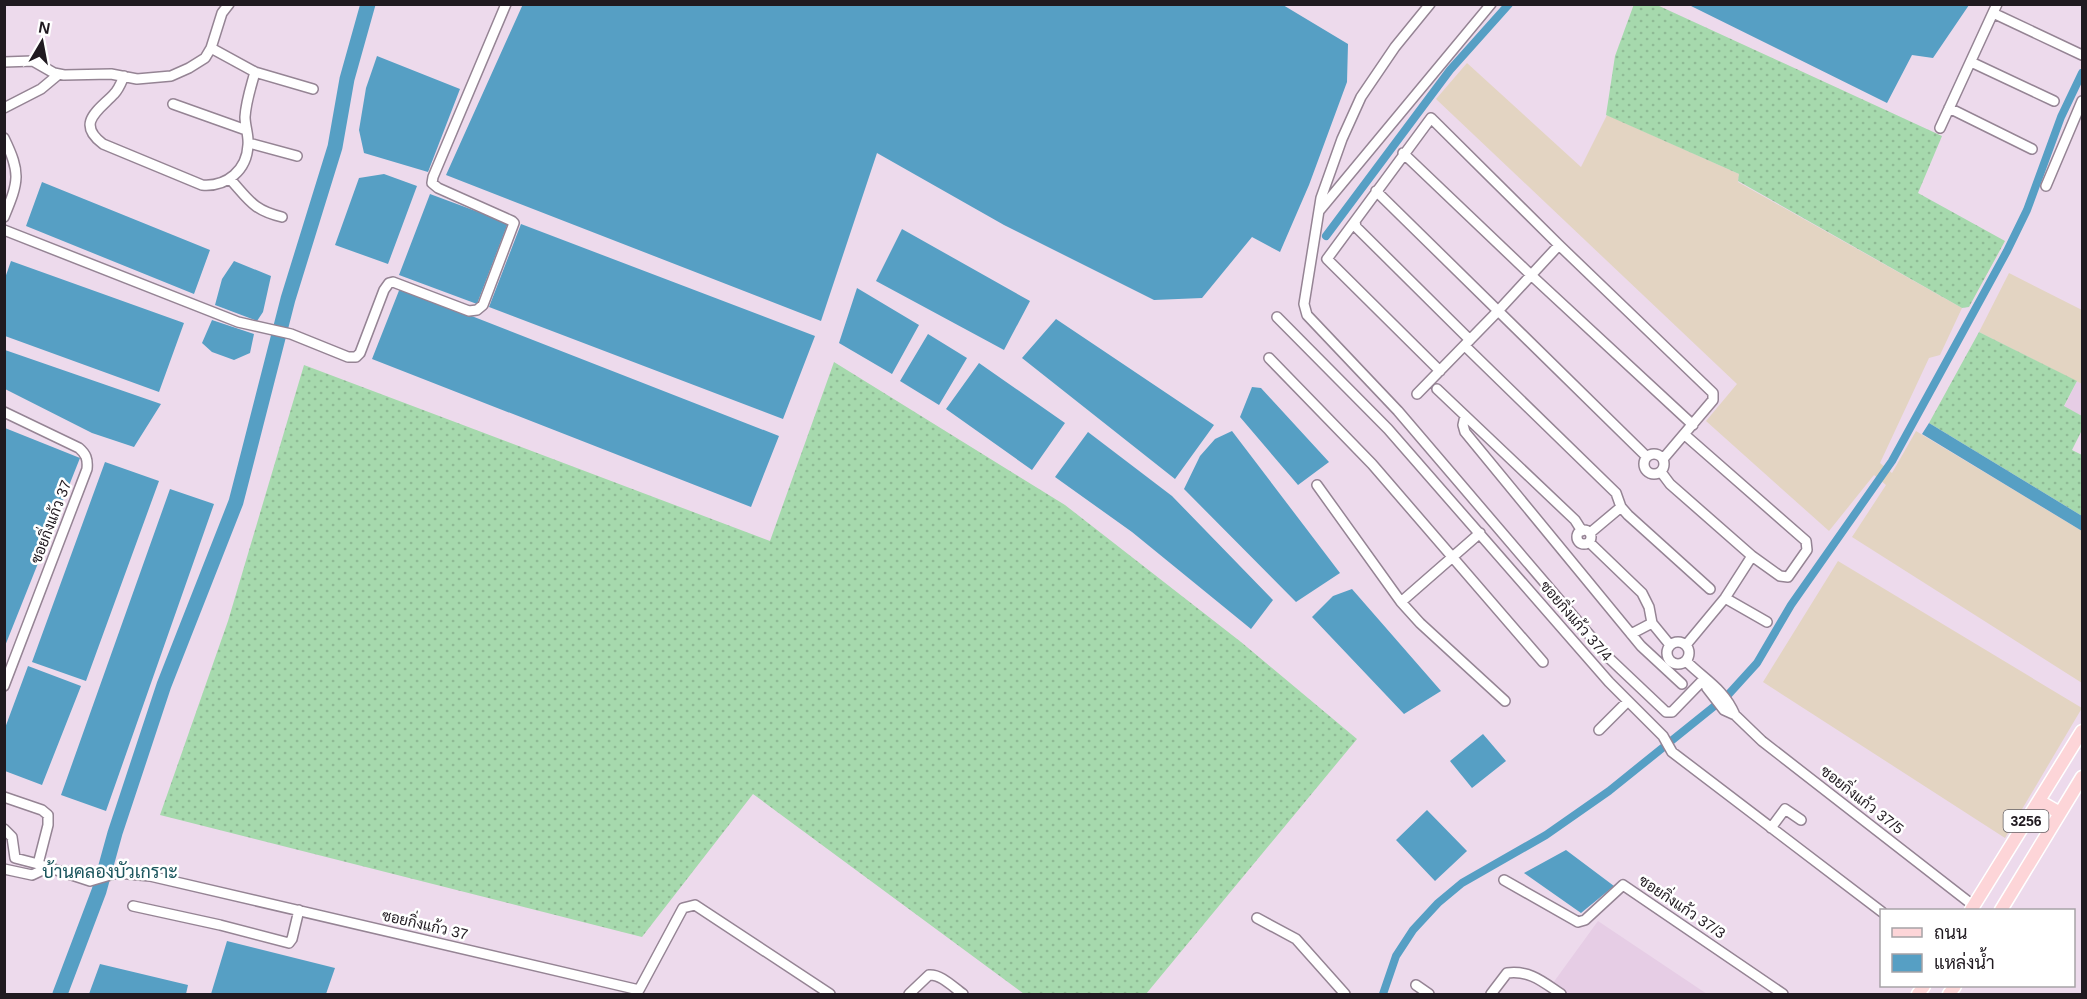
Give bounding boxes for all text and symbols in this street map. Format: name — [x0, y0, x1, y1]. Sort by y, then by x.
north arrow — [12, 12, 72, 72]
text: N — [37, 18, 52, 37]
street label: ซอยกิ่งแก้ว 37 — [22, 476, 74, 566]
street label: ซอยกิ่งแก้ว 37/4 — [1537, 574, 1620, 664]
street label: ซอยกิ่งแก้ว 37/5 — [1817, 758, 1910, 837]
road number: 3256 — [2004, 810, 2048, 832]
district label: บ้านคลองบัวเกราะ — [42, 860, 178, 882]
street label: ซอยกิ่งแก้ว 37/3 — [1636, 867, 1732, 942]
street label: ซอยกิ่งแก้ว 37 — [380, 901, 471, 943]
legend — [1880, 909, 2075, 987]
text: ถนน — [1934, 923, 1967, 943]
text: แหล่งน้ำ — [1934, 947, 1995, 973]

